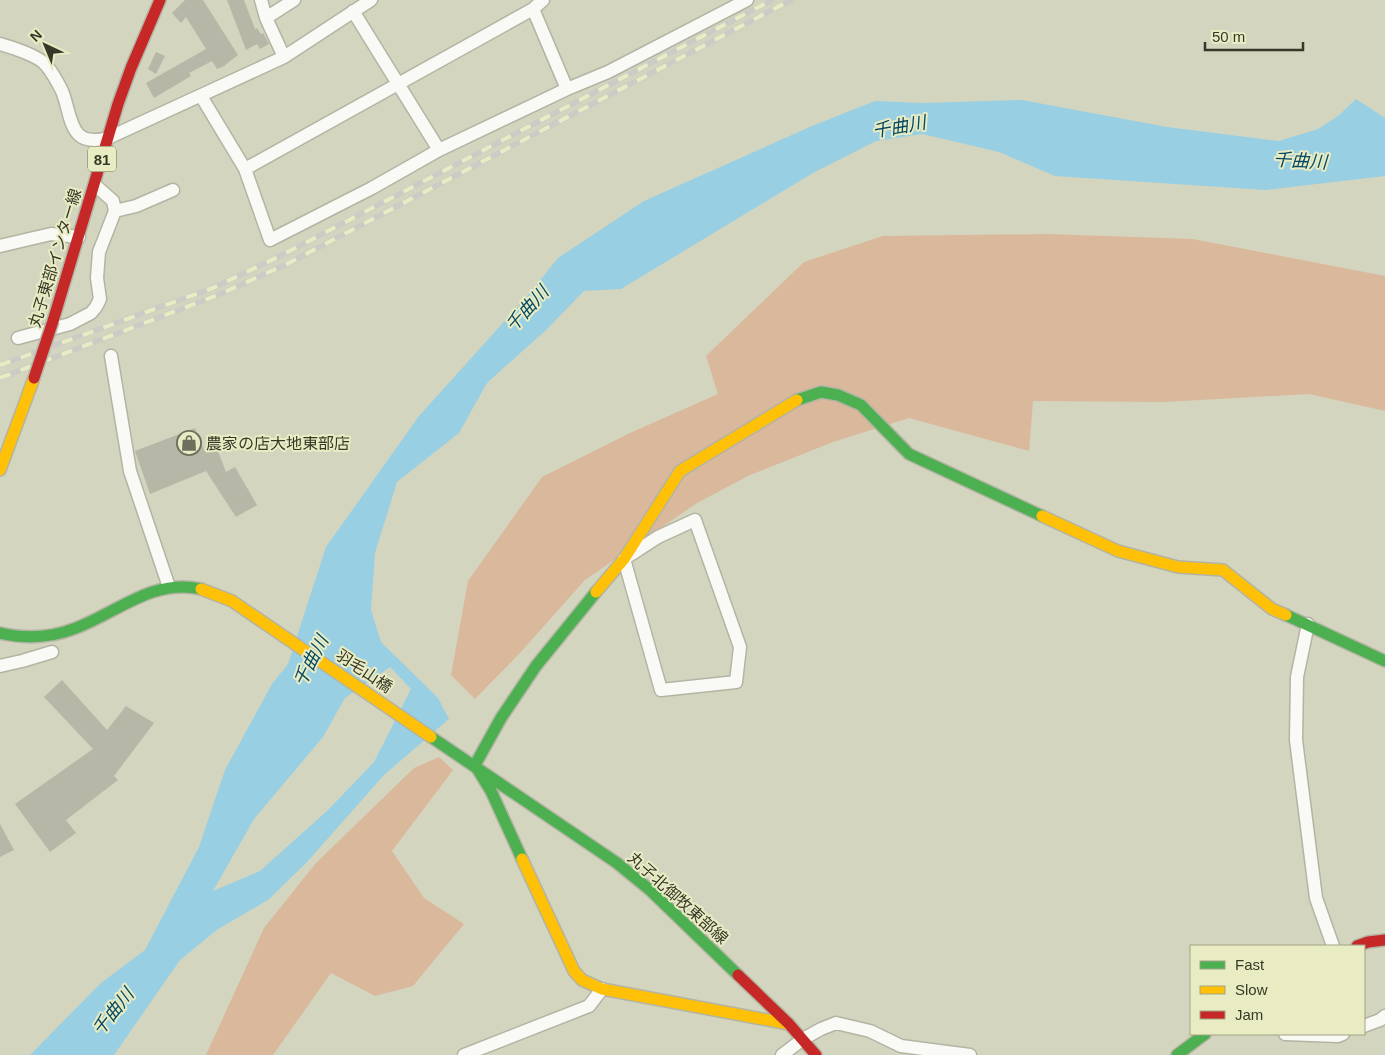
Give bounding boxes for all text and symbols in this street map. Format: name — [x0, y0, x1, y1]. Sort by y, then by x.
north arrow — [20, 20, 70, 70]
scale bar — [1205, 20, 1302, 52]
text: N — [27, 26, 45, 45]
text: 50 m — [1212, 28, 1245, 45]
water label: 千曲川 — [871, 112, 929, 142]
road number: 81 — [88, 146, 116, 172]
water label: 千曲川 — [1273, 150, 1329, 173]
street label: 丸子東部インター線 — [26, 187, 84, 329]
water label: 千曲川 — [502, 281, 554, 336]
shop icon: 農家の店大地東部店 — [176, 430, 202, 456]
place label: 農家の店大地東部店 — [206, 435, 350, 452]
water label: 千曲川 — [290, 631, 333, 690]
street label: 羽毛山橋 — [333, 646, 395, 696]
street label: 丸子北御牧東部線 — [625, 849, 731, 947]
legend — [1190, 945, 1365, 1035]
text: Fast — [1235, 956, 1265, 973]
text: Slow — [1235, 981, 1268, 998]
water label: 千曲川 — [88, 983, 139, 1039]
text: Jam — [1235, 1006, 1263, 1023]

